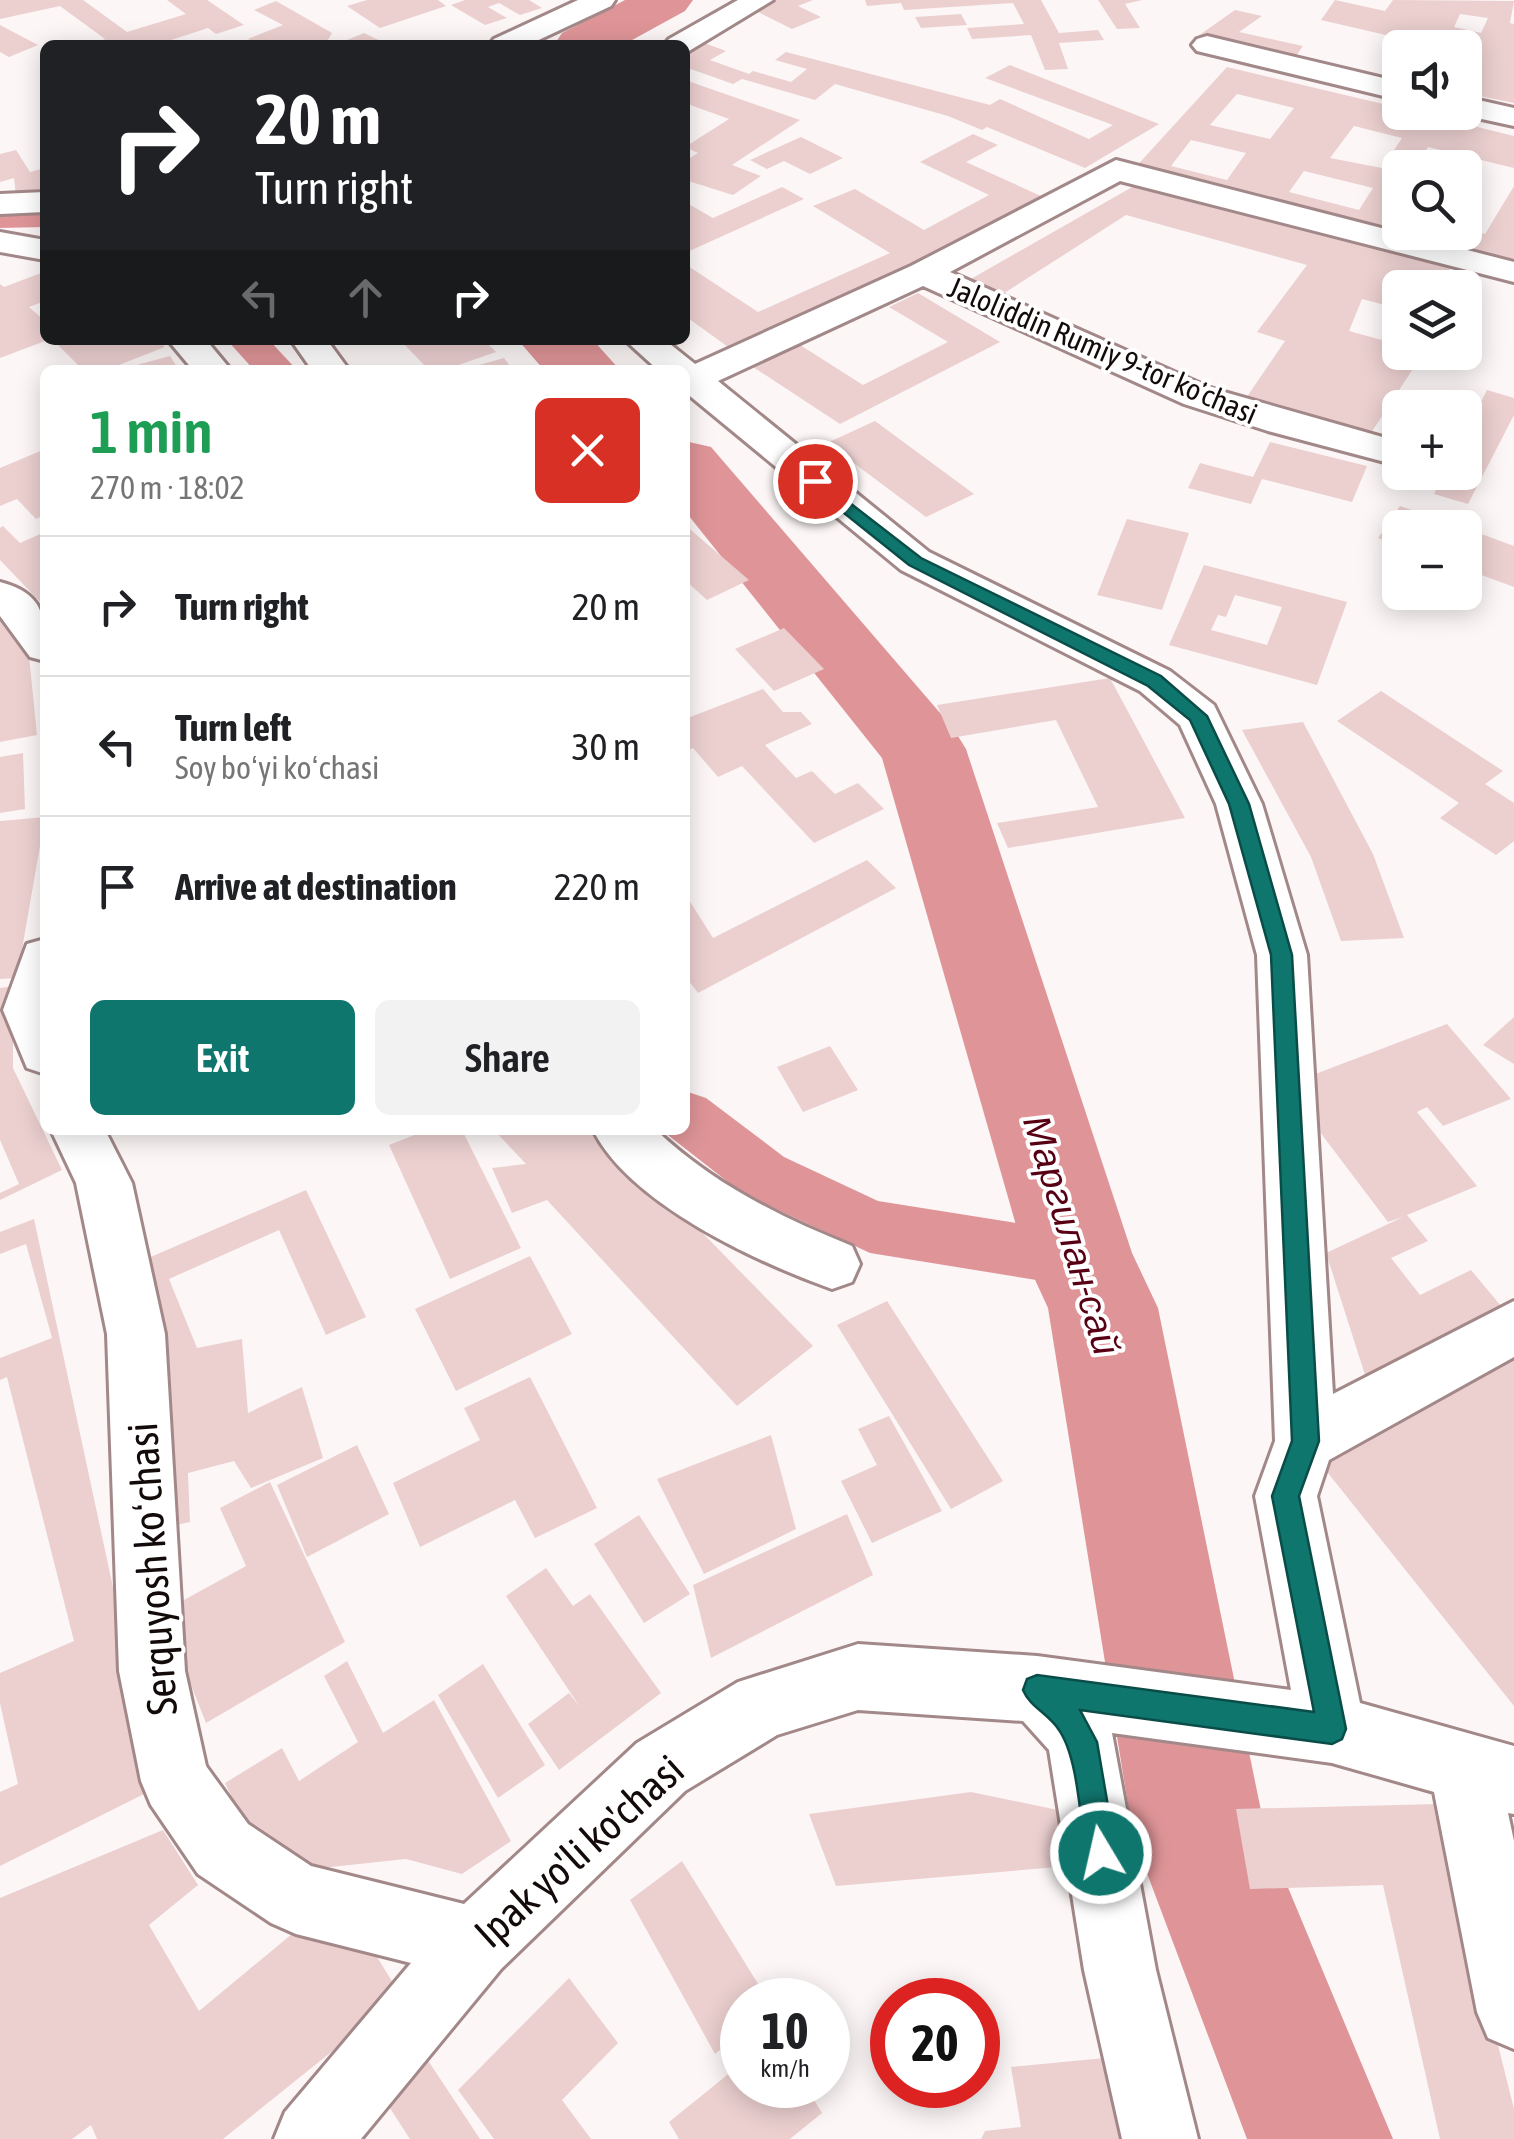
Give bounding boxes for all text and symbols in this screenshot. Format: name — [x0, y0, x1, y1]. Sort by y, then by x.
map controls — [1382, 30, 1482, 610]
button: sound — [1382, 30, 1482, 130]
text: 20 m — [255, 79, 381, 159]
icon: right — [90, 80, 220, 210]
button: search — [1382, 150, 1482, 250]
text: Turn right — [255, 162, 413, 214]
street label: Jaloliddin Rumiy 9-tor koʼchasi — [944, 269, 1262, 431]
icon: left — [233, 270, 288, 325]
icon: ahead — [338, 270, 393, 325]
icon: right — [443, 270, 498, 325]
button: layers — [1382, 270, 1482, 370]
button: + — [1382, 390, 1482, 490]
text: 1 min — [90, 397, 213, 466]
button: close — [535, 398, 640, 503]
pin — [773, 439, 858, 524]
icon: arrive — [788, 454, 843, 509]
text: 270 m · 18:02 — [90, 469, 245, 506]
button: − — [1382, 510, 1482, 610]
icon: right — [90, 579, 145, 634]
text: Turn right — [175, 585, 309, 628]
text: 20 m — [572, 585, 640, 628]
text: Turn left — [175, 706, 291, 749]
icon: left — [90, 719, 145, 774]
text: 30 m — [572, 725, 640, 768]
text: Soy boʻyi koʻchasi — [175, 749, 379, 786]
icon: arrive — [90, 859, 145, 914]
text: Arrive at destination — [175, 865, 457, 908]
text: 220 m — [554, 865, 640, 908]
button: Exit — [90, 1000, 355, 1115]
button: Share — [375, 1000, 640, 1115]
water label: Маргилан-сай — [1015, 1110, 1129, 1360]
street label: Serquyosh koʻchasi — [118, 1421, 186, 1717]
street label: Ipak yo'li ko'chasi — [465, 1745, 693, 1957]
position arrow — [1049, 1801, 1153, 1905]
speed limit sign: 20 — [870, 1978, 1000, 2108]
text: 10 — [761, 2002, 808, 2060]
text: km/h — [760, 2054, 810, 2082]

